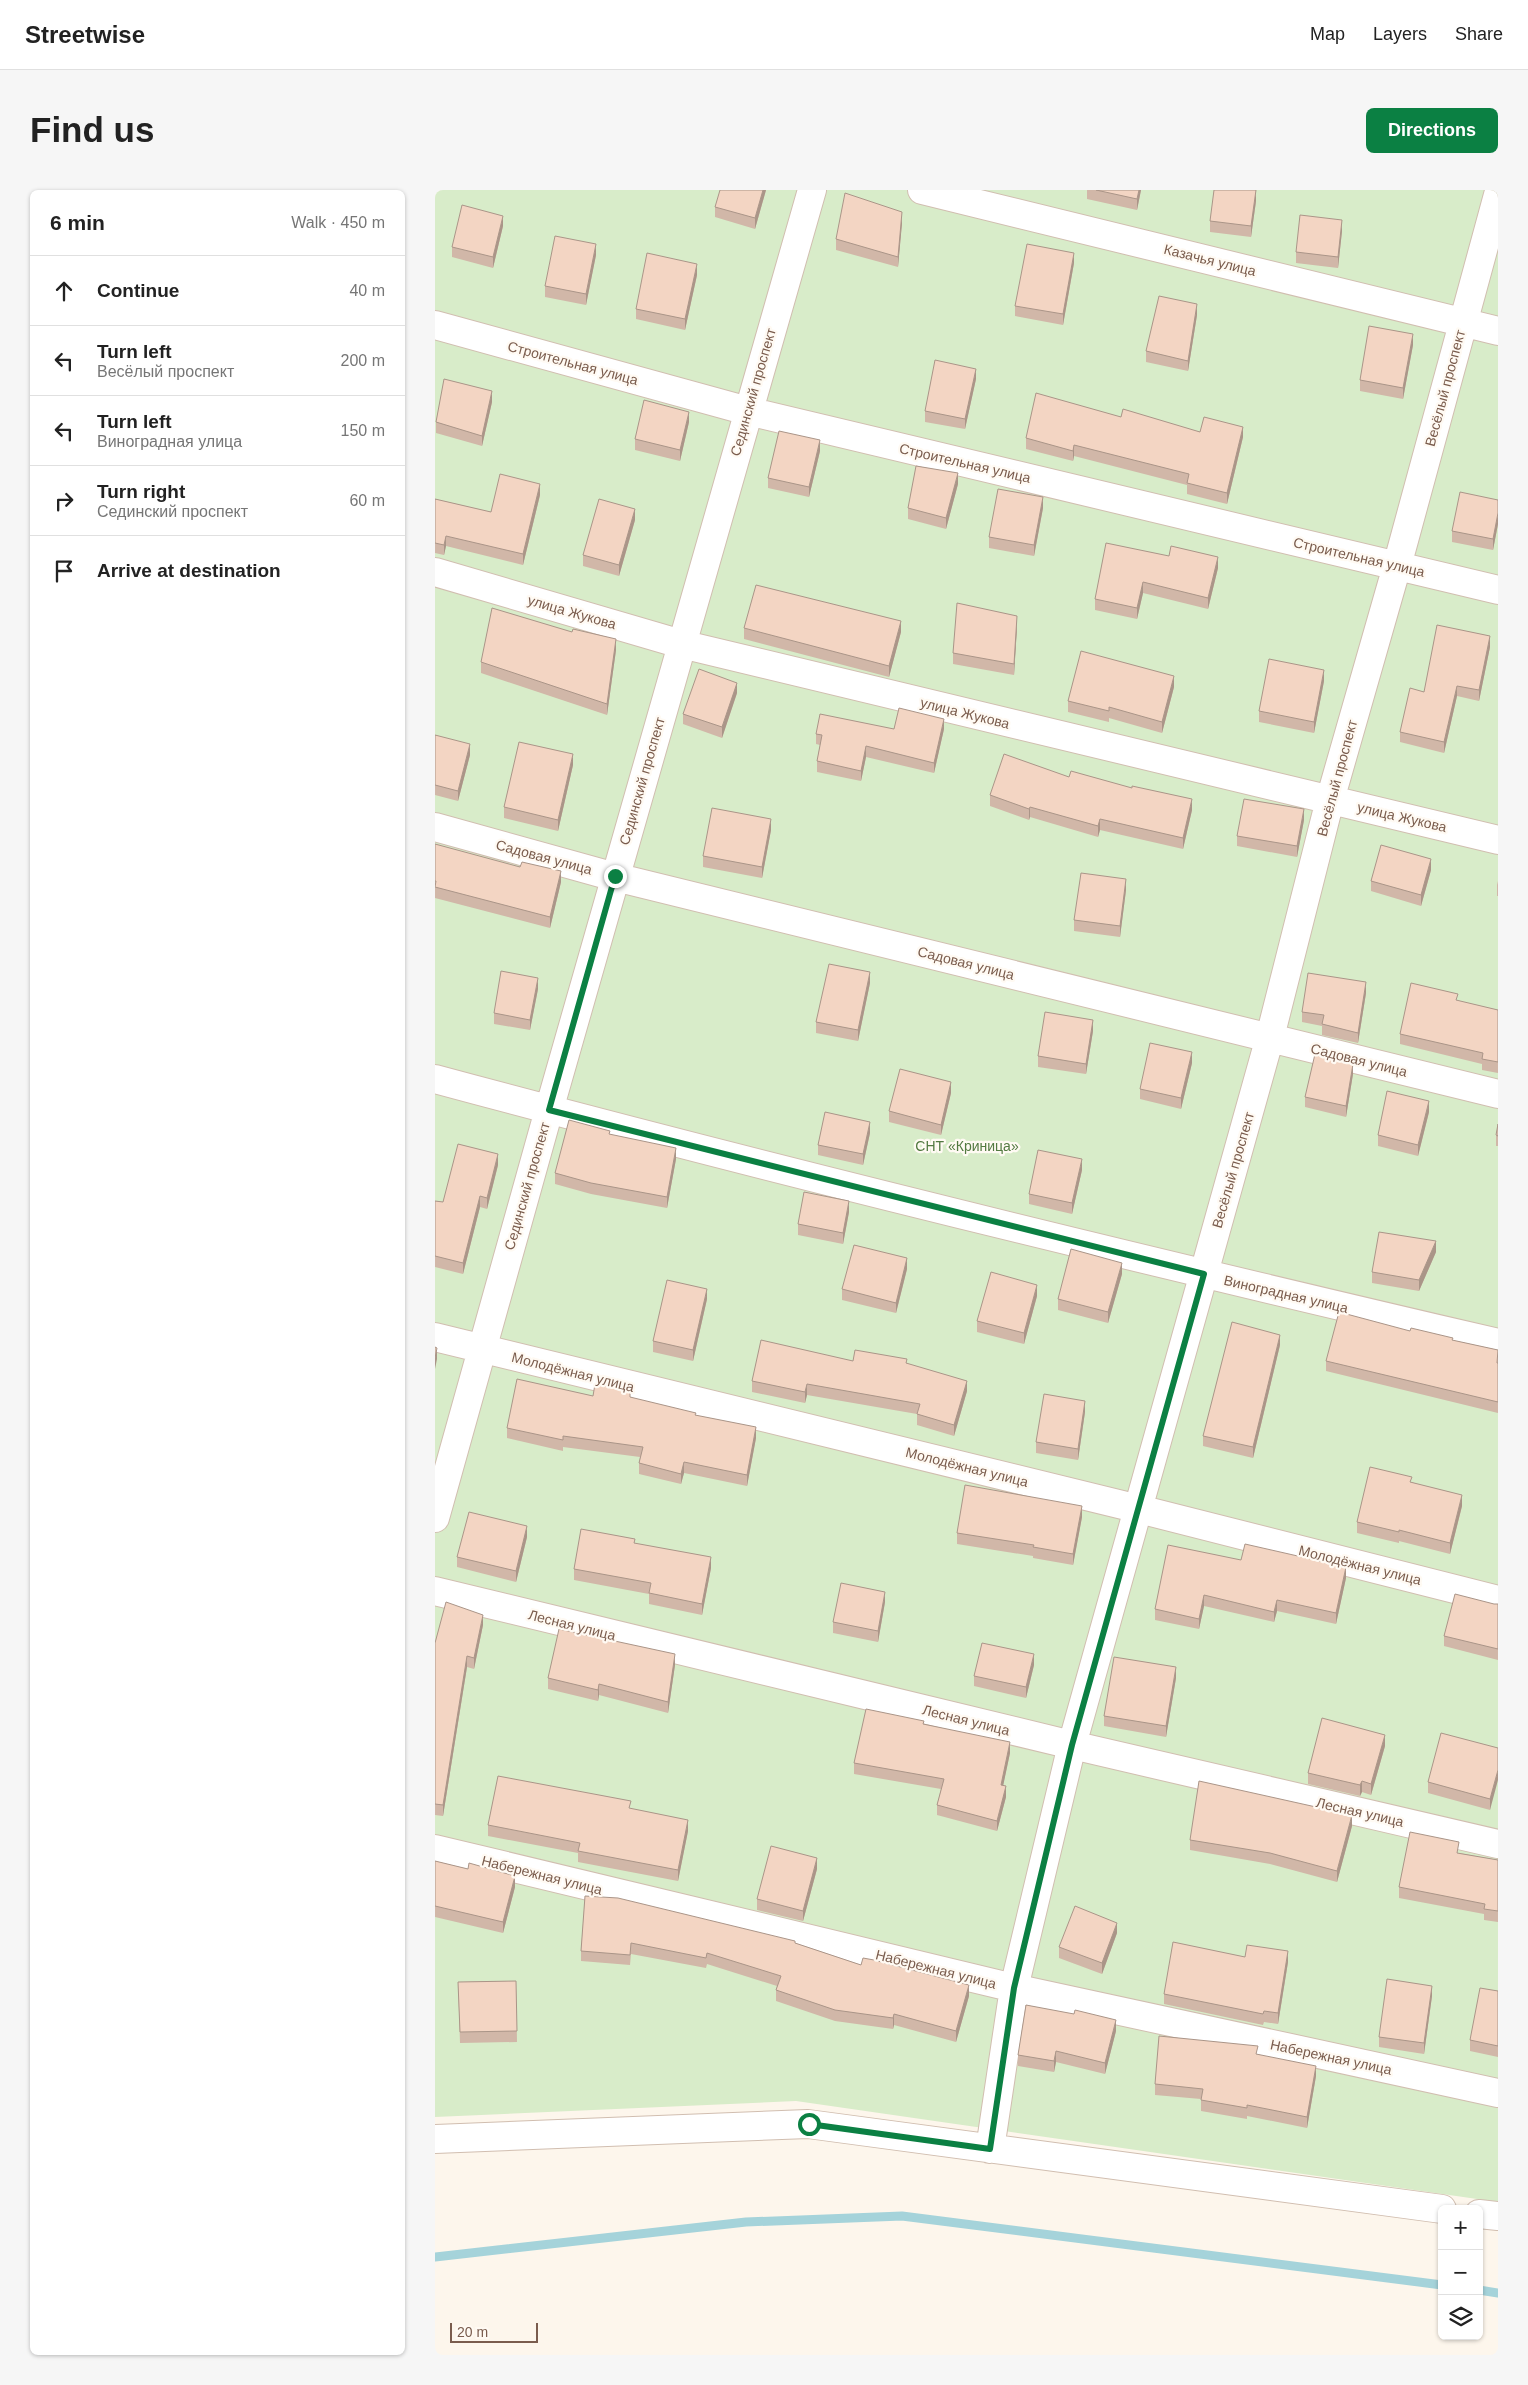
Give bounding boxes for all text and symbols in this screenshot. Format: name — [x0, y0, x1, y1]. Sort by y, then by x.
text: Streetwise — [25, 21, 145, 48]
text: Map — [1310, 24, 1345, 44]
text: Layers — [1373, 24, 1427, 44]
text: Share — [1455, 24, 1503, 44]
button: Directions — [1366, 108, 1498, 153]
text: Find us — [30, 110, 154, 149]
text: 6 min — [50, 211, 105, 234]
text: Walk · 450 m — [291, 214, 385, 231]
street label: Казачья улица — [1162, 241, 1258, 279]
icon: ahead — [50, 277, 78, 305]
text: Continue — [97, 280, 179, 301]
text: 40 m — [349, 282, 385, 299]
street label: Сединский проспект — [727, 326, 779, 458]
street label: Весёлый проспект — [1422, 327, 1468, 448]
street label: Строительная улица — [506, 338, 640, 388]
text: Turn left — [97, 341, 172, 362]
icon: left — [50, 347, 78, 375]
text: 200 m — [341, 352, 385, 369]
text: Весёлый проспект — [97, 363, 234, 380]
text: Turn left — [97, 411, 172, 432]
icon: left — [50, 417, 78, 445]
text: 150 m — [341, 422, 385, 439]
text: Виноградная улица — [97, 433, 242, 450]
street label: Строительная улица — [898, 440, 1032, 486]
text: Turn right — [97, 481, 185, 502]
icon: right — [50, 487, 78, 515]
text: 60 m — [349, 492, 385, 509]
text: Сединский проспект — [97, 503, 248, 520]
street label: Строительная улица — [1292, 534, 1426, 580]
icon: arrive — [50, 557, 78, 585]
text: Arrive at destination — [97, 560, 281, 581]
street label: улица Жукова — [526, 592, 618, 632]
street label: улица Жукова — [919, 694, 1011, 732]
street label: Сединский проспект — [616, 715, 668, 847]
street label: Весёлый проспект — [1314, 717, 1360, 838]
street label: улица Жукова — [1356, 799, 1448, 835]
street label: Садовая улица — [494, 836, 594, 878]
route end — [604, 865, 627, 888]
street label: Садовая улица — [916, 943, 1016, 983]
street label: Садовая улица — [1309, 1040, 1409, 1080]
street label: Весёлый проспект — [1209, 1110, 1257, 1230]
street label: Сединский проспект — [501, 1120, 553, 1252]
park label: СНТ «Криница» — [915, 1138, 1019, 1154]
street label: Виноградная улица — [1222, 1272, 1350, 1316]
street label: Молодёжная улица — [510, 1349, 636, 1395]
street label: Молодёжная улица — [904, 1444, 1030, 1490]
street label: Молодёжная улица — [1297, 1542, 1423, 1588]
street label: Лесная улица — [527, 1606, 618, 1644]
street label: Лесная улица — [921, 1701, 1012, 1739]
street label: Лесная улица — [1315, 1794, 1406, 1830]
street label: Набережная улица — [480, 1852, 604, 1898]
street label: Набережная улица — [874, 1946, 998, 1992]
street label: Набережная улица — [1269, 2036, 1393, 2078]
route start — [798, 2113, 821, 2136]
map controls — [1438, 2205, 1483, 2340]
button: + — [1438, 2205, 1483, 2250]
button: − — [1438, 2250, 1483, 2295]
button: layers — [1438, 2295, 1483, 2340]
scale bar — [450, 2320, 537, 2343]
text: 20 m — [457, 2324, 488, 2340]

